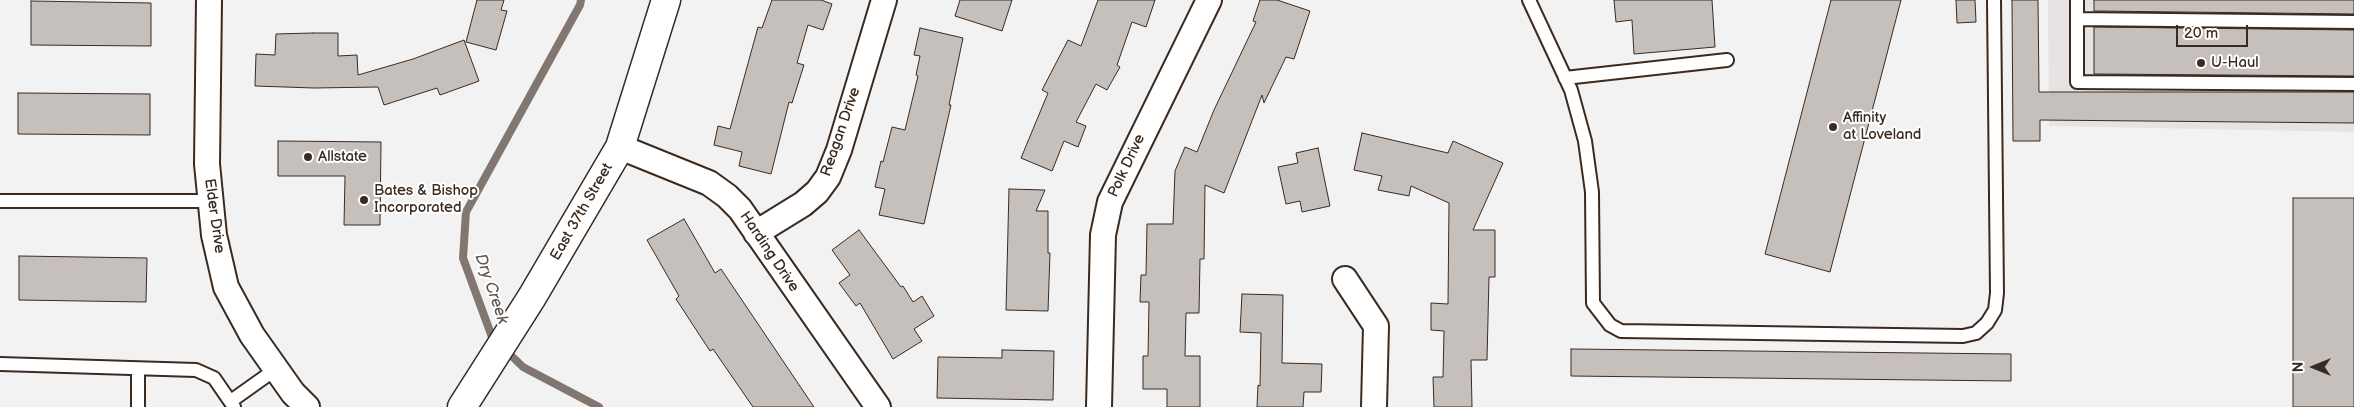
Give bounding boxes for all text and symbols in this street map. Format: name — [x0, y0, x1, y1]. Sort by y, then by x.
scale bar — [2179, 15, 2252, 47]
text: 20 m — [2184, 24, 2218, 43]
place label: U-Haul — [2211, 54, 2259, 72]
marker: U-Haul — [2195, 57, 2207, 69]
street label: Reagan Drive — [817, 85, 865, 179]
place label: Affinity at Loveland — [1843, 109, 1921, 144]
marker: Affinity at Loveland — [1827, 121, 1839, 133]
street label: Polk Drive — [1105, 132, 1149, 200]
place label: Allstate — [318, 148, 367, 166]
marker: Allstate — [302, 151, 314, 163]
street label: East 37th Street — [547, 160, 617, 264]
street label: Elder Drive — [200, 177, 228, 255]
place label: Bates & Bishop Incorporated — [374, 182, 478, 217]
marker: Bates & Bishop Incorporated — [358, 194, 370, 206]
street label: Harding Drive — [736, 208, 802, 296]
water label: Dry Creek — [470, 251, 512, 327]
north arrow — [2289, 342, 2339, 392]
text: N — [2290, 362, 2307, 372]

